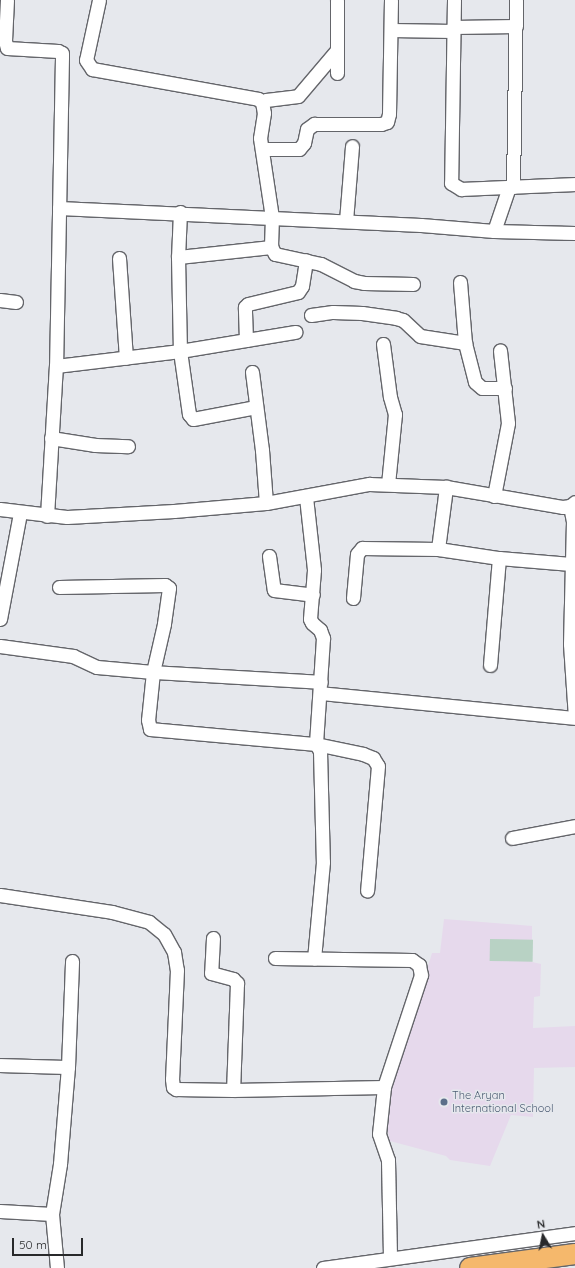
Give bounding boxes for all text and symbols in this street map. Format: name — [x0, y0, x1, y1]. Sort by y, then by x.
place label: The Aryan International School — [452, 1089, 553, 1115]
marker: The Aryan International School — [439, 1097, 449, 1107]
north arrow — [523, 1216, 563, 1256]
text: N — [536, 1217, 546, 1232]
scale bar — [14, 1230, 85, 1256]
text: 50 m — [19, 1237, 47, 1252]

